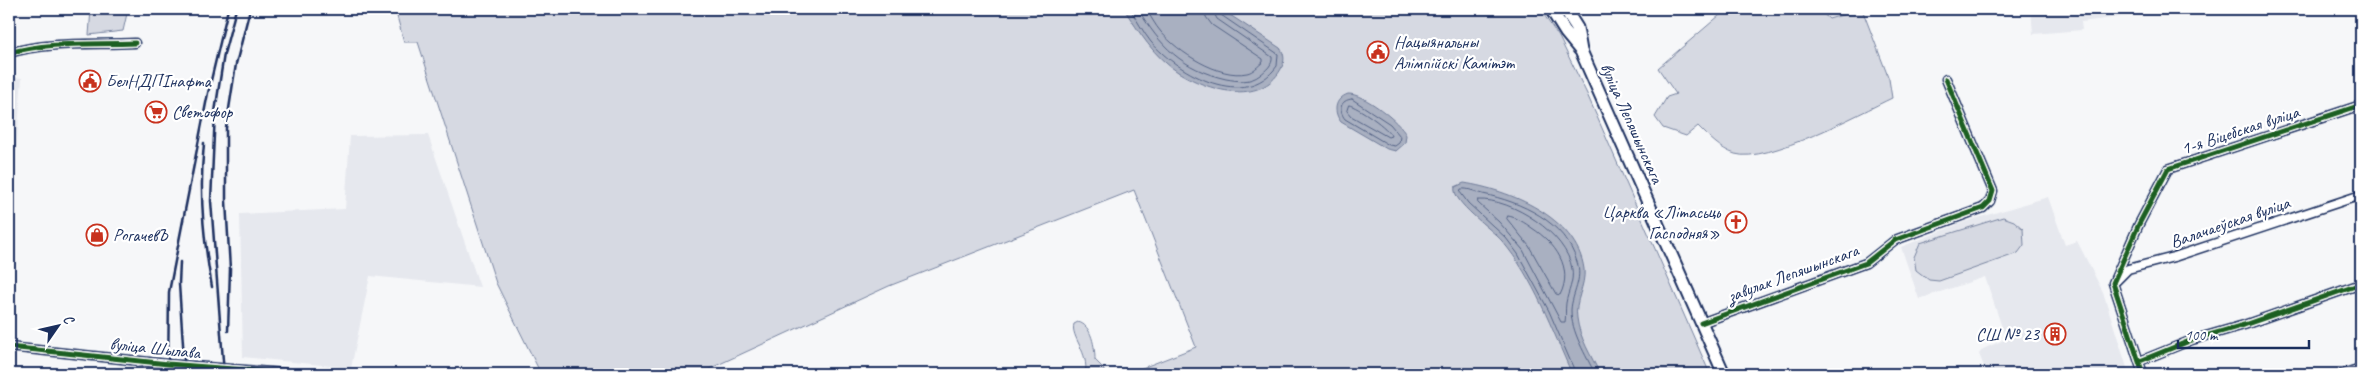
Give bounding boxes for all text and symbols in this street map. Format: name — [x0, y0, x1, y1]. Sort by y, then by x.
place label: Нацыянальны Алімпійскі Камітэт — [1394, 31, 1516, 74]
public building icon: Нацыянальны Алімпійскі Камітэт — [1366, 40, 1390, 64]
street label: вуліца Лепяшынскага — [1596, 59, 1669, 188]
public building icon: БелНДПІнафта — [78, 69, 102, 93]
place label: БелНДПІнафта — [106, 70, 213, 92]
supermarket icon: Светофор — [144, 100, 168, 124]
street label: 1-я Віцебская вуліца — [2178, 100, 2303, 159]
place label: Светофор — [172, 101, 234, 123]
street label: Валачаеўская вуліца — [2167, 191, 2294, 253]
place label: Царква «Літасьць Гасподняя» — [1602, 201, 1721, 244]
church icon: Царква «Літасьць Гасподняя» — [1724, 210, 1748, 234]
shop icon: РогачевЪ — [85, 223, 109, 247]
place label: РогачевЪ — [113, 224, 168, 246]
street label: завулак Лепяшынскага — [1723, 239, 1863, 308]
north arrow — [32, 300, 82, 350]
text: С — [59, 311, 79, 328]
scale bar — [2178, 318, 2309, 350]
building icon: СШ № 23 — [2043, 322, 2067, 346]
place label: СШ № 23 — [1976, 323, 2041, 345]
text: 100 m — [2185, 326, 2219, 345]
street label: вуліца Шылава — [109, 332, 203, 364]

